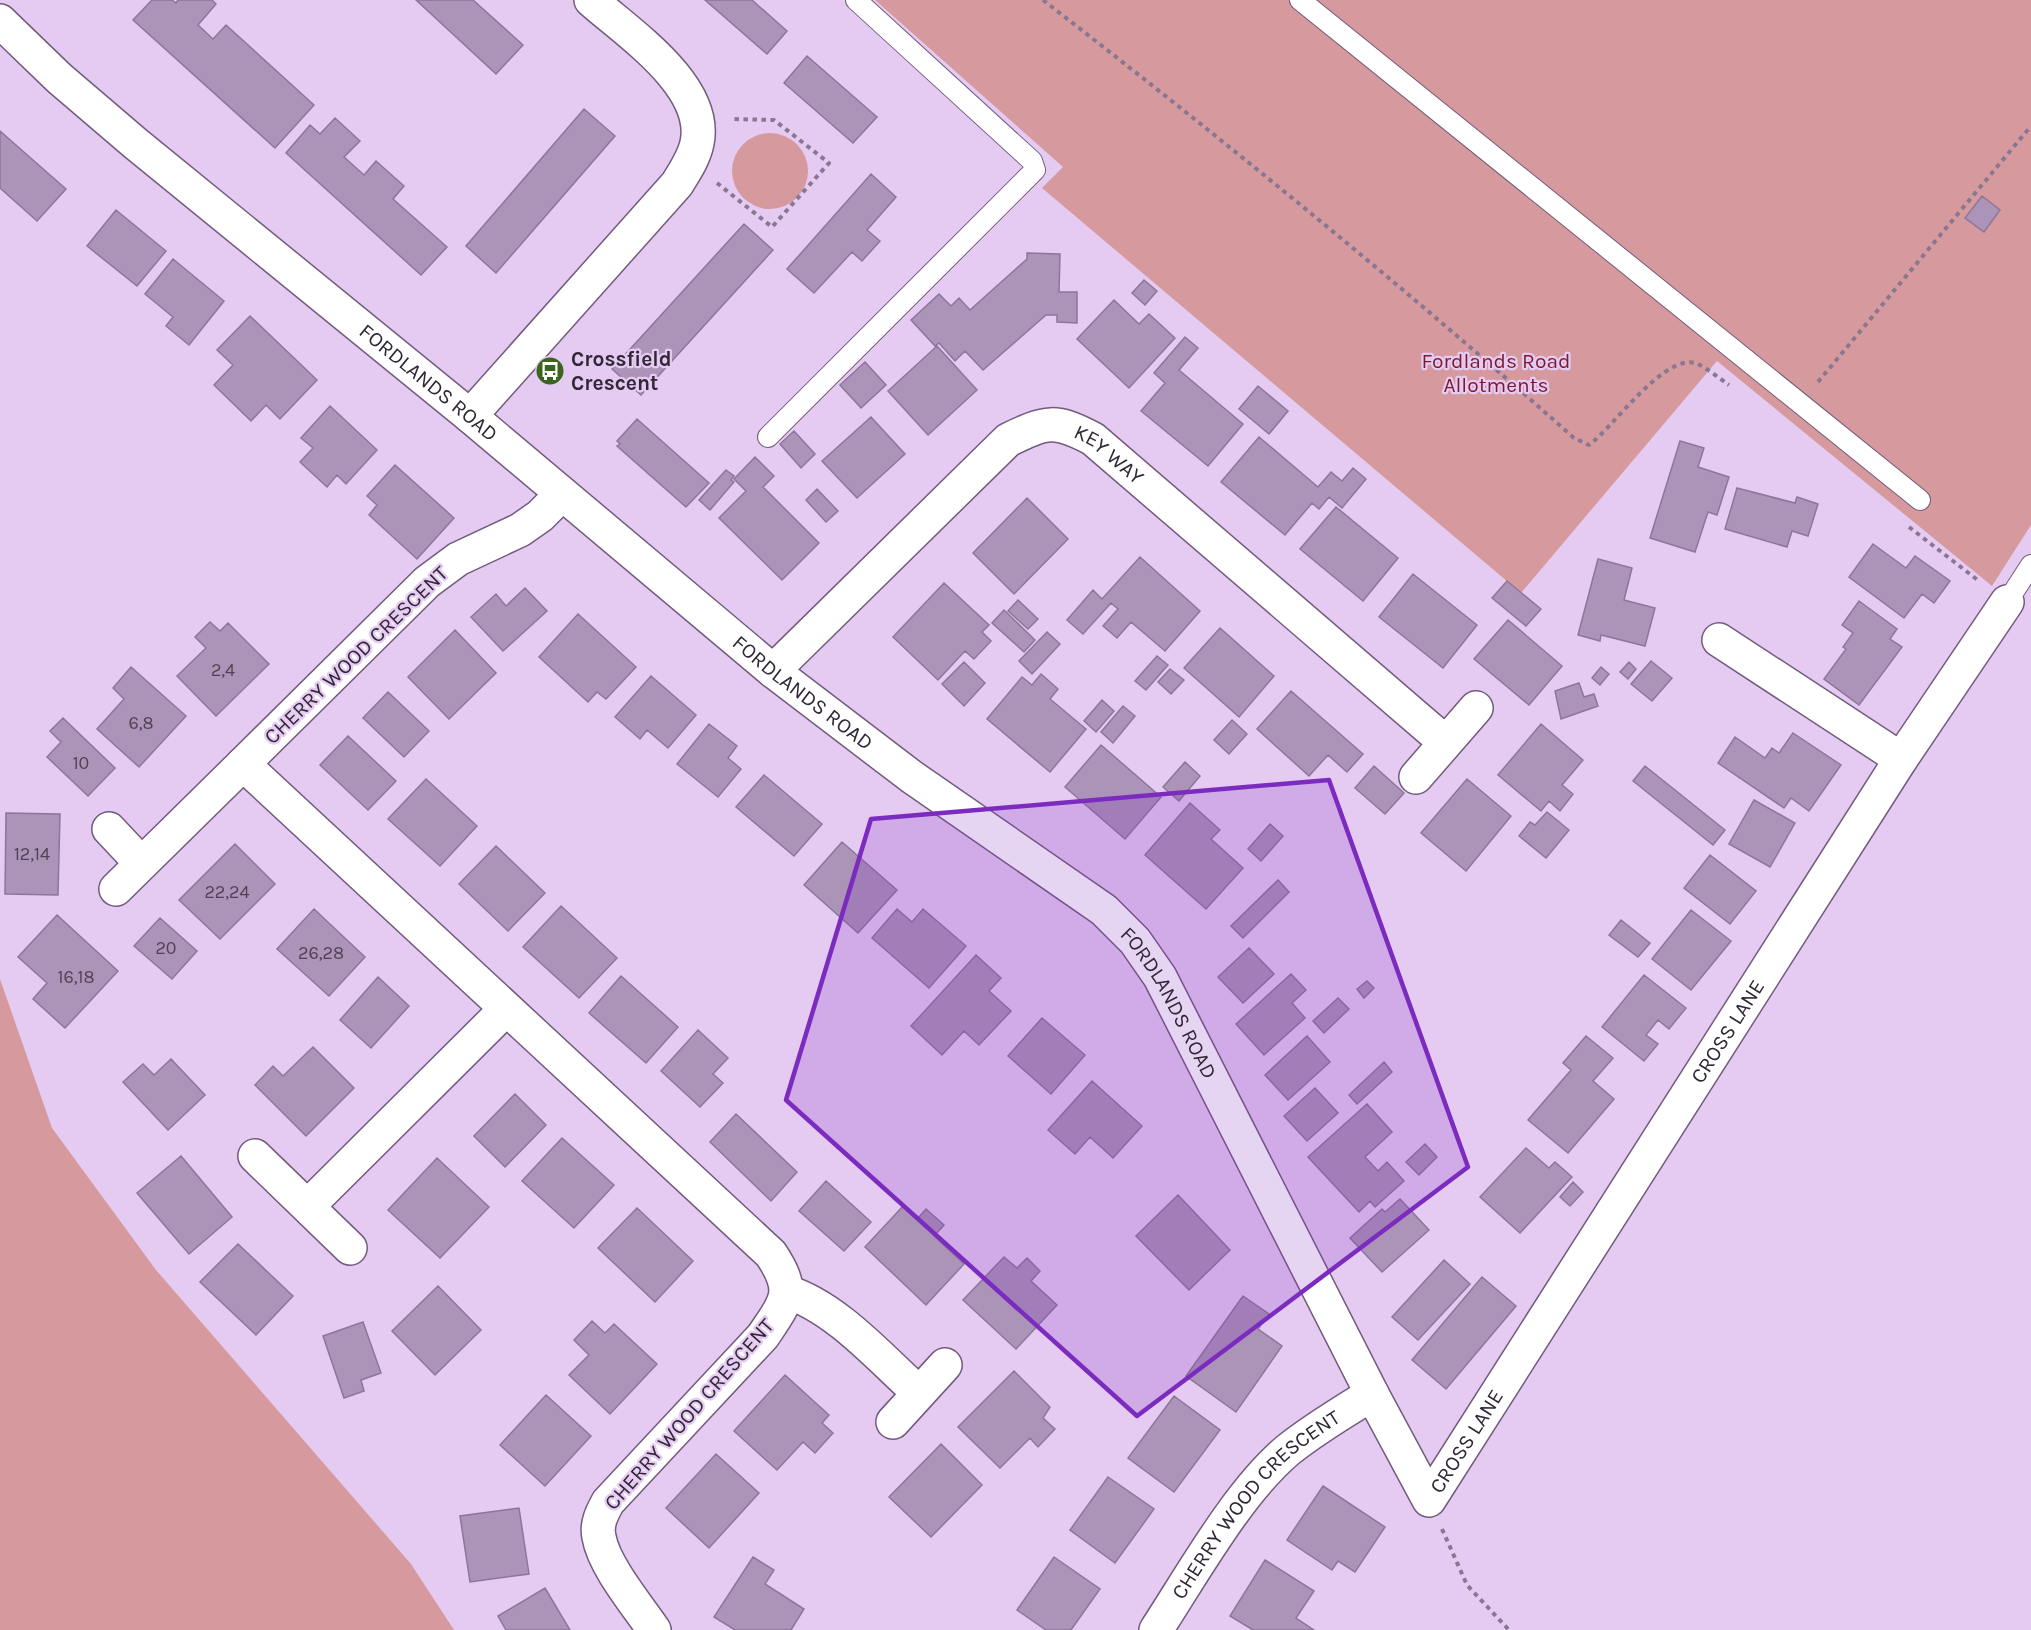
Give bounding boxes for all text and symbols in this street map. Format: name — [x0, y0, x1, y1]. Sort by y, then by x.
street label: FORDLANDS ROAD — [355, 319, 503, 446]
place label: Crossfield Crescent — [571, 347, 672, 395]
park label: Fordlands Road Allotments — [1422, 349, 1570, 397]
bus stop icon: Crossfield Crescent — [534, 355, 566, 387]
street label: KEY WAY — [1070, 420, 1149, 489]
street label: CHERRY WOOD CRESCENT — [259, 561, 453, 749]
street label: FORDLANDS ROAD — [728, 630, 878, 755]
house number: 2,4 — [211, 659, 235, 681]
house number: 6,8 — [128, 712, 154, 734]
house number: 10 — [73, 752, 89, 774]
house number: 12,14 — [14, 843, 50, 865]
house number: 22,24 — [204, 881, 250, 903]
street label: FORDLANDS ROAD — [1116, 922, 1222, 1083]
house number: 20 — [155, 937, 177, 959]
house number: 26,28 — [298, 942, 344, 964]
house number: 16,18 — [57, 966, 95, 988]
street label: CROSS LANE — [1686, 975, 1769, 1088]
street label: CHERRY WOOD CRESCENT — [599, 1313, 779, 1515]
street label: CROSS LANE — [1425, 1385, 1508, 1497]
street label: CHERRY WOOD CRESCENT — [1167, 1405, 1345, 1603]

